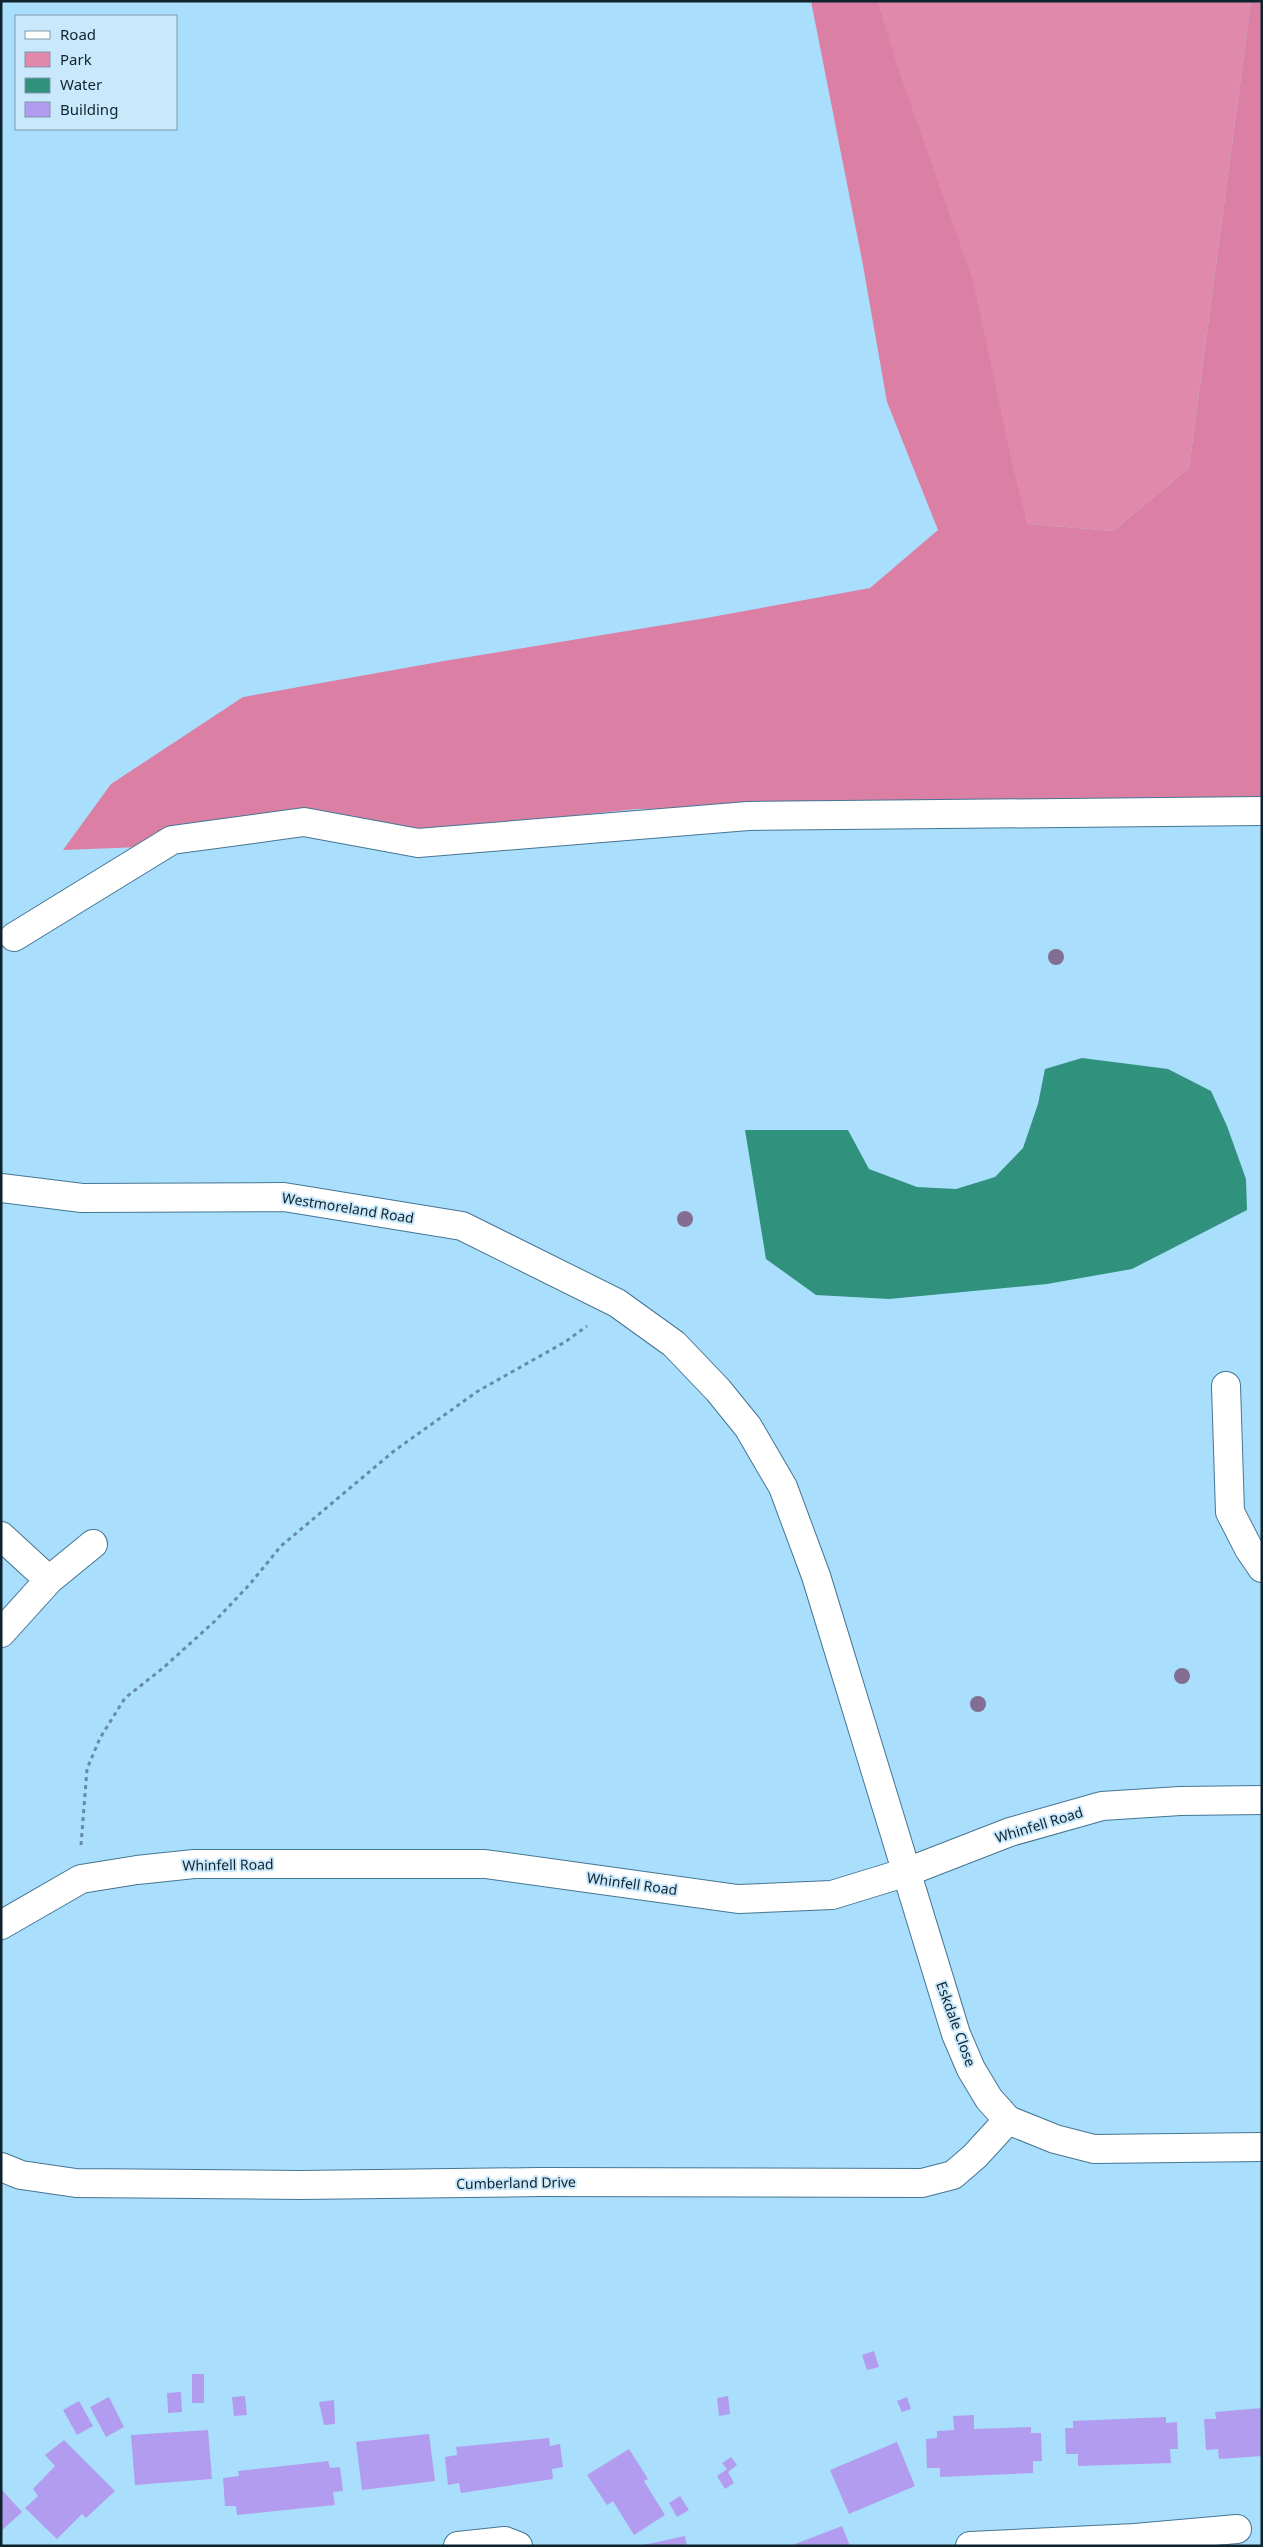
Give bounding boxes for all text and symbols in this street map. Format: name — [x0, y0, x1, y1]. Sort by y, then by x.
legend — [15, 15, 178, 130]
text: Road — [60, 24, 96, 44]
text: Park — [60, 49, 92, 69]
text: Water — [60, 74, 102, 94]
text: Building — [60, 99, 118, 119]
street label: Westmoreland Road — [281, 1188, 415, 1227]
street label: Whinfell Road — [992, 1802, 1085, 1847]
street label: Whinfell Road — [182, 1854, 274, 1875]
street label: Whinfell Road — [586, 1868, 679, 1899]
street label: Eskdale Close — [932, 1979, 981, 2069]
street label: Cumberland Drive — [456, 2172, 576, 2193]

